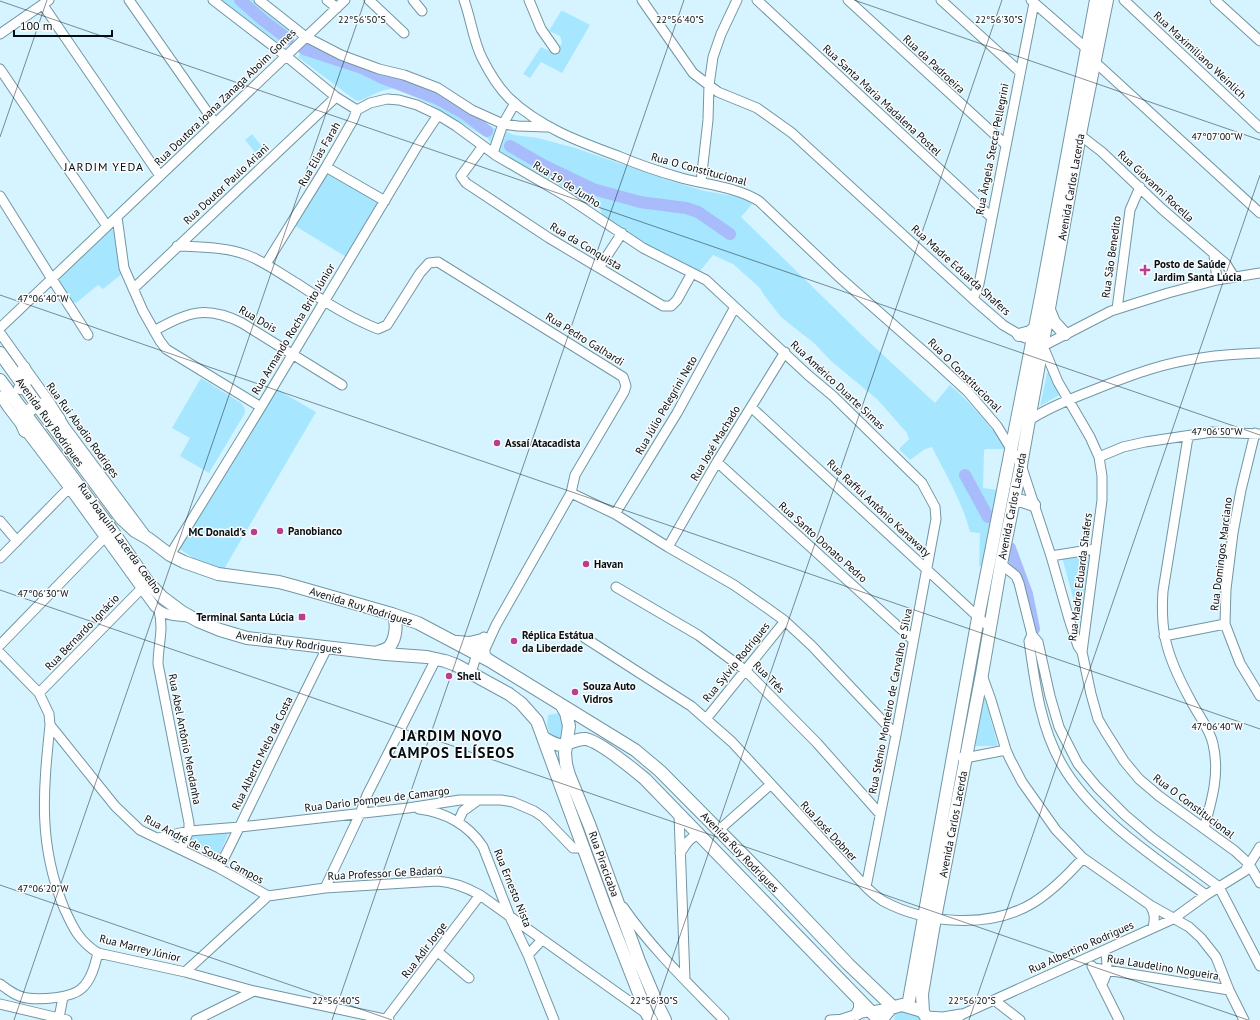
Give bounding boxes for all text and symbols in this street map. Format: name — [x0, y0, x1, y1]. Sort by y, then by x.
street label: Rua Maximiliano Weinlich — [1151, 8, 1249, 102]
scale bar — [14, 12, 112, 38]
text: 22°56'50"S — [338, 13, 386, 26]
text: 22°56'40"S — [656, 13, 704, 26]
text: 22°56'30"S — [975, 13, 1023, 26]
text: 100 m — [20, 18, 53, 33]
street label: Rua Doutora Joana Zanaga Aboim Gomes — [151, 25, 299, 169]
street label: Rua da Padroeira — [900, 32, 968, 96]
street label: Rua Santa Maria Madalena Postel — [820, 41, 945, 159]
street label: Rua Ângela Stecca Pellegrini — [972, 82, 1012, 216]
street label: Rua Elias Farah — [295, 119, 343, 189]
text: 47°07'00"W — [1191, 130, 1243, 143]
street label: Avenida Carlos Lacerda — [1055, 132, 1087, 242]
street label: Rua Doutor Paulo Ariani — [180, 141, 272, 227]
street label: Rua Giovanni Rocella — [1115, 147, 1197, 225]
street label: Rua O Constitucional — [650, 149, 749, 189]
street label: Rua 19 de Junho — [531, 158, 604, 210]
district label: JARDIM YEDA — [63, 159, 144, 174]
street label: Rua São Benedito — [1098, 215, 1124, 299]
street label: Rua da Conquista — [547, 219, 625, 273]
street label: Rua Madre Eduarda Shafers — [908, 222, 1014, 319]
place label: Posto de Saúde Jardim Santa Lúcia — [1153, 257, 1242, 284]
street label: Rua Armando Rocha Brito Júnior — [248, 261, 338, 397]
marker: Posto de Saúde Jardim Santa Lúcia — [1139, 264, 1151, 276]
text: 47°06'40"W — [17, 292, 69, 305]
street label: Rua Dois — [237, 303, 280, 336]
street label: Rua Pedro Galhardi — [543, 309, 627, 369]
street label: Rua O Constitucional — [925, 335, 1005, 415]
street label: Rua Américo Duarte Simas — [788, 338, 888, 433]
street label: Rua Júlio Pelegrini Neto — [632, 353, 700, 457]
street label: Avenida Ruy Rodrigues — [13, 375, 87, 470]
street label: Rua Rui Abadio Rodriges — [44, 379, 123, 481]
street label: Rua José Machado — [687, 403, 743, 483]
text: 47°06'50"W — [1191, 425, 1243, 438]
place label: Assaí Atacadista — [505, 436, 580, 450]
marker: Assaí Atacadista — [492, 438, 502, 448]
street label: Avenida Carlos Lacerda — [995, 451, 1029, 561]
street label: Rua Rafful Antônio Kanawaty — [824, 456, 934, 560]
street label: Rua Joaquim Lacerda Coelho — [75, 480, 165, 596]
street label: Rua Domingos Marciano — [1207, 496, 1235, 612]
street label: Rua Santo Donato Pedro — [776, 499, 870, 586]
street label: Rua Madre Eduarda Shafers — [1065, 512, 1095, 642]
place label: Panobianco — [288, 524, 342, 538]
place label: MC Donald's — [188, 525, 246, 539]
marker: Panobianco — [275, 526, 285, 536]
marker: MC Donald's — [249, 527, 259, 537]
place label: Havan — [594, 557, 623, 571]
marker: Havan — [581, 559, 591, 569]
street label: Avenida Ruy Rodriguez — [308, 584, 414, 628]
text: 47°06'30"W — [17, 587, 69, 600]
street label: Rua Bernardo Ignácio — [42, 591, 122, 673]
street label: Rua Stênio Monteiro de Carvalho e Silva — [865, 607, 915, 795]
place label: Terminal Santa Lúcia — [196, 610, 294, 624]
marker: Terminal Santa Lúcia — [297, 612, 307, 622]
street label: Rua Sylvio Rodrigues — [700, 619, 773, 705]
street label: Avenida Ruy Rodrigues — [235, 628, 343, 656]
place label: Réplica Estátua da Liberdade — [522, 628, 594, 655]
marker: Réplica Estátua da Liberdade — [509, 636, 519, 646]
street label: Rua Três — [750, 658, 788, 696]
place label: Shell — [457, 669, 482, 683]
marker: Shell — [444, 671, 454, 681]
street label: Rua Abel Antônio Mendanha — [165, 672, 205, 806]
place label: Souza Auto Vidros — [582, 679, 636, 706]
marker: Souza Auto Vidros — [570, 687, 580, 697]
street label: Rua Alberto Melo da Costa — [228, 694, 296, 812]
text: 47°06'40"W — [1191, 720, 1243, 733]
district label: JARDIM NOVO CAMPOS ELÍSEOS — [389, 726, 515, 762]
street label: Avenida Carlos Lacerda — [936, 769, 970, 879]
street label: Rua O Constitucional — [1150, 771, 1238, 842]
street label: Rua Dario Pompeu de Camargo — [304, 783, 450, 815]
street label: Rua José Dobner — [797, 798, 861, 864]
street label: Avenida Ruy Rodrigues — [698, 809, 782, 896]
street label: Rua André de Souza Campos — [142, 812, 267, 887]
street label: Rua Piracicaba — [586, 829, 622, 899]
street label: Rua Ernesto Nista — [491, 847, 535, 929]
street label: Rua Professor Ge Badaró — [327, 863, 443, 883]
text: 47°06'20"W — [17, 882, 69, 895]
street label: Rua Albertino Rodrigues — [1026, 917, 1136, 977]
street label: Rua Adir Jorge — [398, 919, 450, 981]
street label: Rua Marrey Júnior — [98, 931, 182, 965]
street label: Rua Laudelino Nogueira — [1106, 951, 1220, 983]
text: 22°56'40"S — [312, 994, 360, 1007]
text: 22°56'30"S — [630, 994, 678, 1007]
text: 22°56'20"S — [948, 994, 996, 1007]

